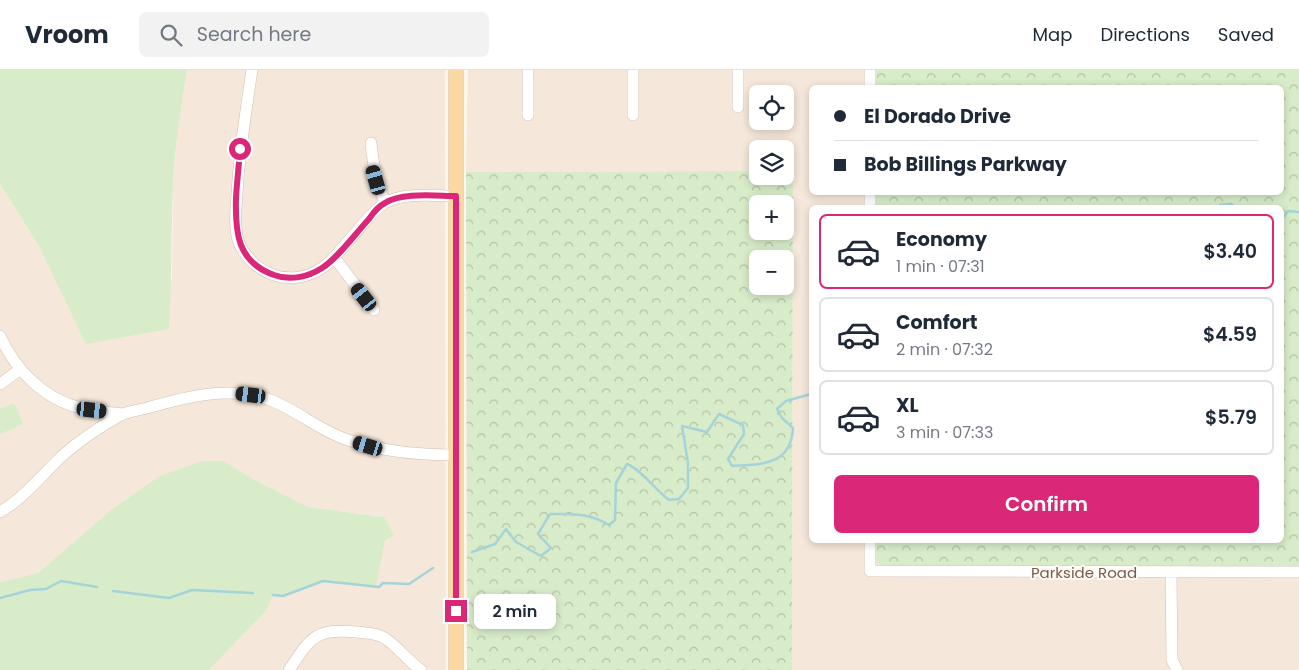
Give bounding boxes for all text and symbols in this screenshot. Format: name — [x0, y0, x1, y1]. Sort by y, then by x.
search box — [139, 12, 489, 57]
text: Vroom — [25, 18, 109, 51]
icon: search — [157, 21, 185, 49]
text: Search here — [197, 21, 311, 48]
text: Map — [1033, 22, 1072, 47]
text: Directions — [1100, 22, 1190, 47]
text: Saved — [1218, 22, 1274, 47]
map controls — [749, 85, 794, 295]
button: locate — [749, 85, 794, 130]
text: El Dorado Drive — [864, 103, 1011, 130]
route start — [229, 138, 251, 160]
button: layers — [749, 140, 794, 185]
text: Bob Billings Parkway — [864, 151, 1067, 178]
car — [364, 164, 387, 196]
button: + — [749, 195, 794, 240]
text: Economy — [896, 226, 987, 253]
icon: car — [836, 229, 881, 274]
text: $3.40 — [1203, 238, 1257, 265]
button: − — [749, 250, 794, 295]
text: 1 min · 07:31 — [896, 255, 985, 278]
car — [348, 281, 379, 313]
text: Comfort — [896, 309, 978, 336]
icon: car — [836, 312, 881, 357]
text: $4.59 — [1203, 321, 1257, 348]
text: 2 min · 07:32 — [896, 338, 993, 361]
car — [235, 386, 266, 404]
text: XL — [896, 392, 919, 419]
icon: car — [836, 395, 881, 440]
car — [76, 401, 107, 419]
text: $5.79 — [1205, 404, 1257, 431]
text: 3 min · 07:33 — [896, 421, 993, 444]
car — [351, 434, 384, 458]
button: Confirm — [834, 475, 1259, 533]
street label: Parkside Road — [1031, 562, 1137, 583]
callout: 2 min — [474, 594, 556, 628]
route end — [445, 600, 467, 622]
text: 2 min — [493, 600, 537, 623]

